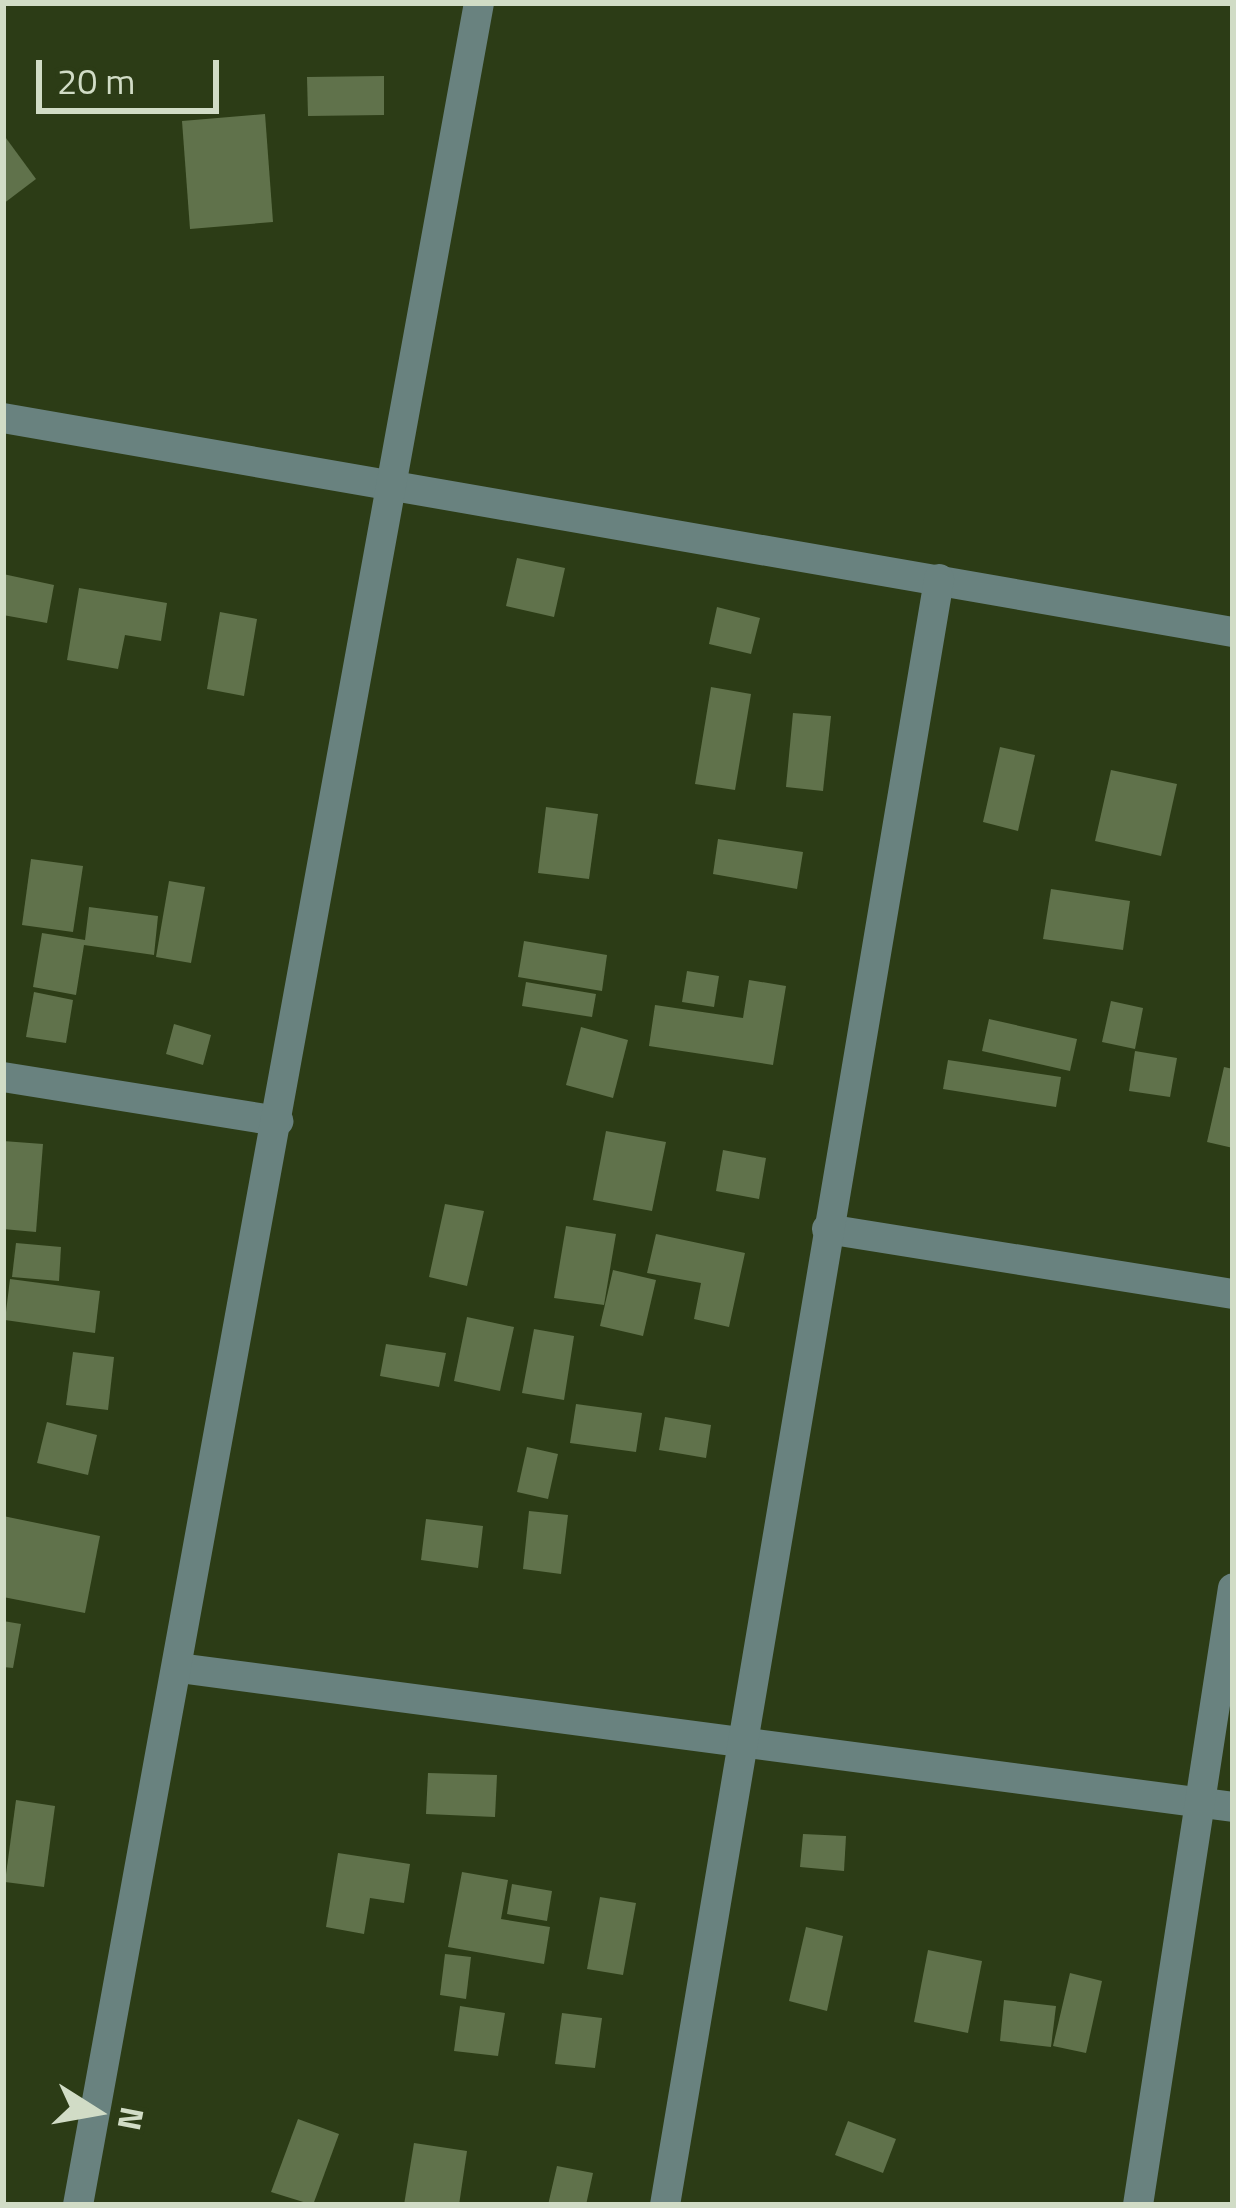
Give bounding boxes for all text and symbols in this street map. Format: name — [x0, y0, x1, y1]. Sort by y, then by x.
scale bar — [42, 36, 225, 110]
text: 20 m — [57, 53, 135, 108]
north arrow — [36, 2052, 156, 2172]
text: N — [105, 2103, 158, 2135]

